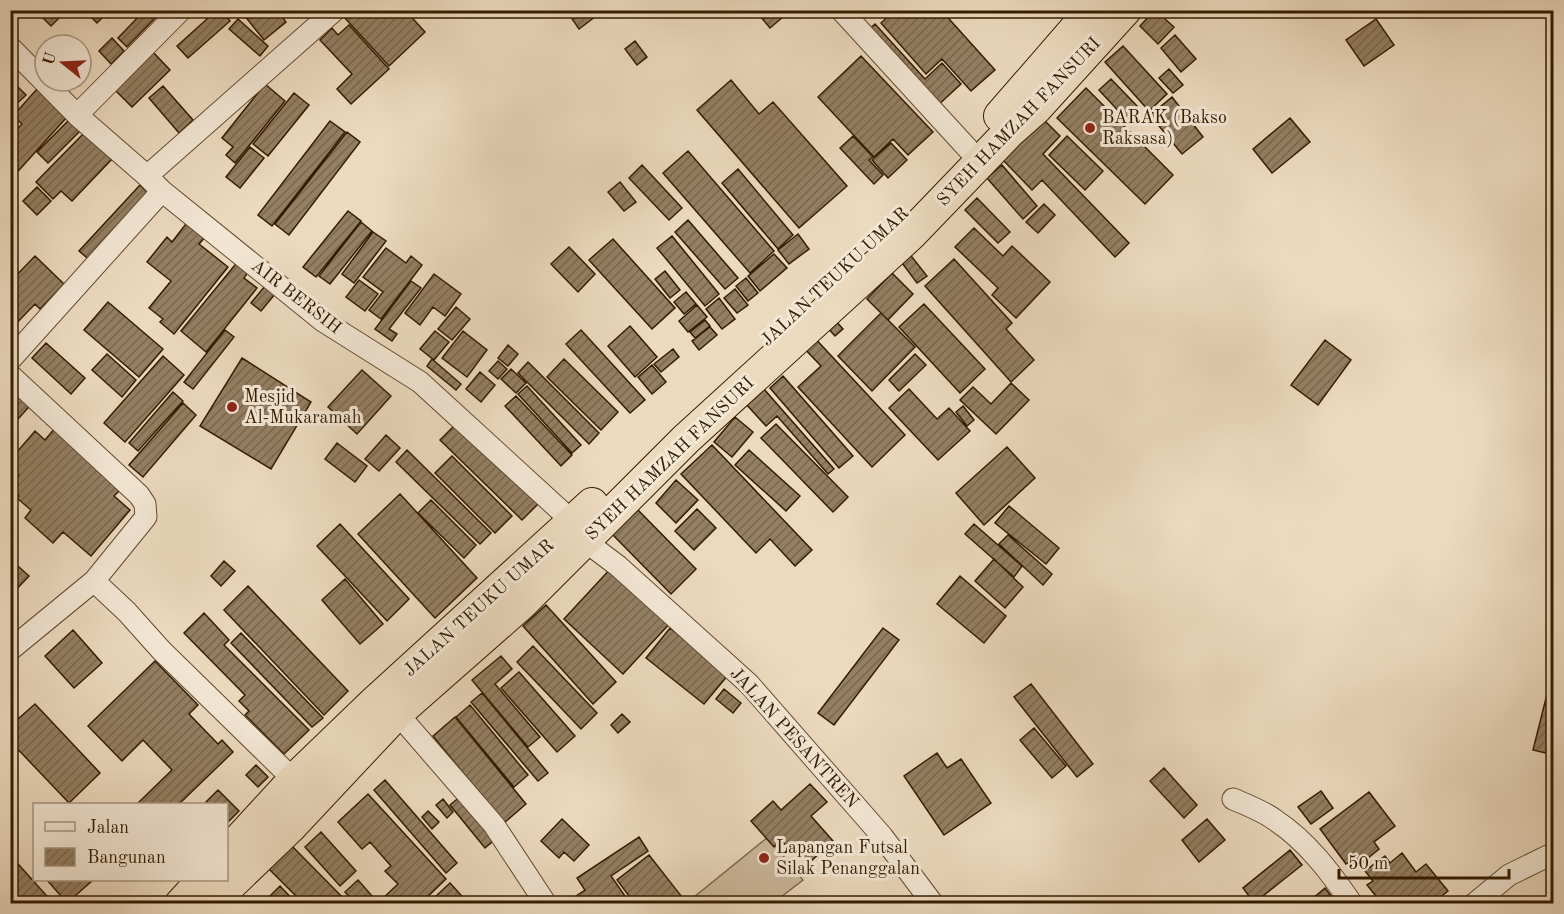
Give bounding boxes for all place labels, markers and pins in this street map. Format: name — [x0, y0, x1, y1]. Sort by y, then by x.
place label: BARAK (Bakso Raksasa) — [1102, 108, 1227, 148]
marker: BARAK (Bakso Raksasa) — [1083, 121, 1097, 135]
place label: Mesjid Al-Mukaramah — [244, 388, 362, 427]
marker: Mesjid Al-Mukaramah — [225, 400, 239, 414]
place label: Lapangan Futsal Silak Penanggalan — [776, 839, 920, 878]
marker: Lapangan Futsal Silak Penanggalan — [757, 851, 771, 865]

